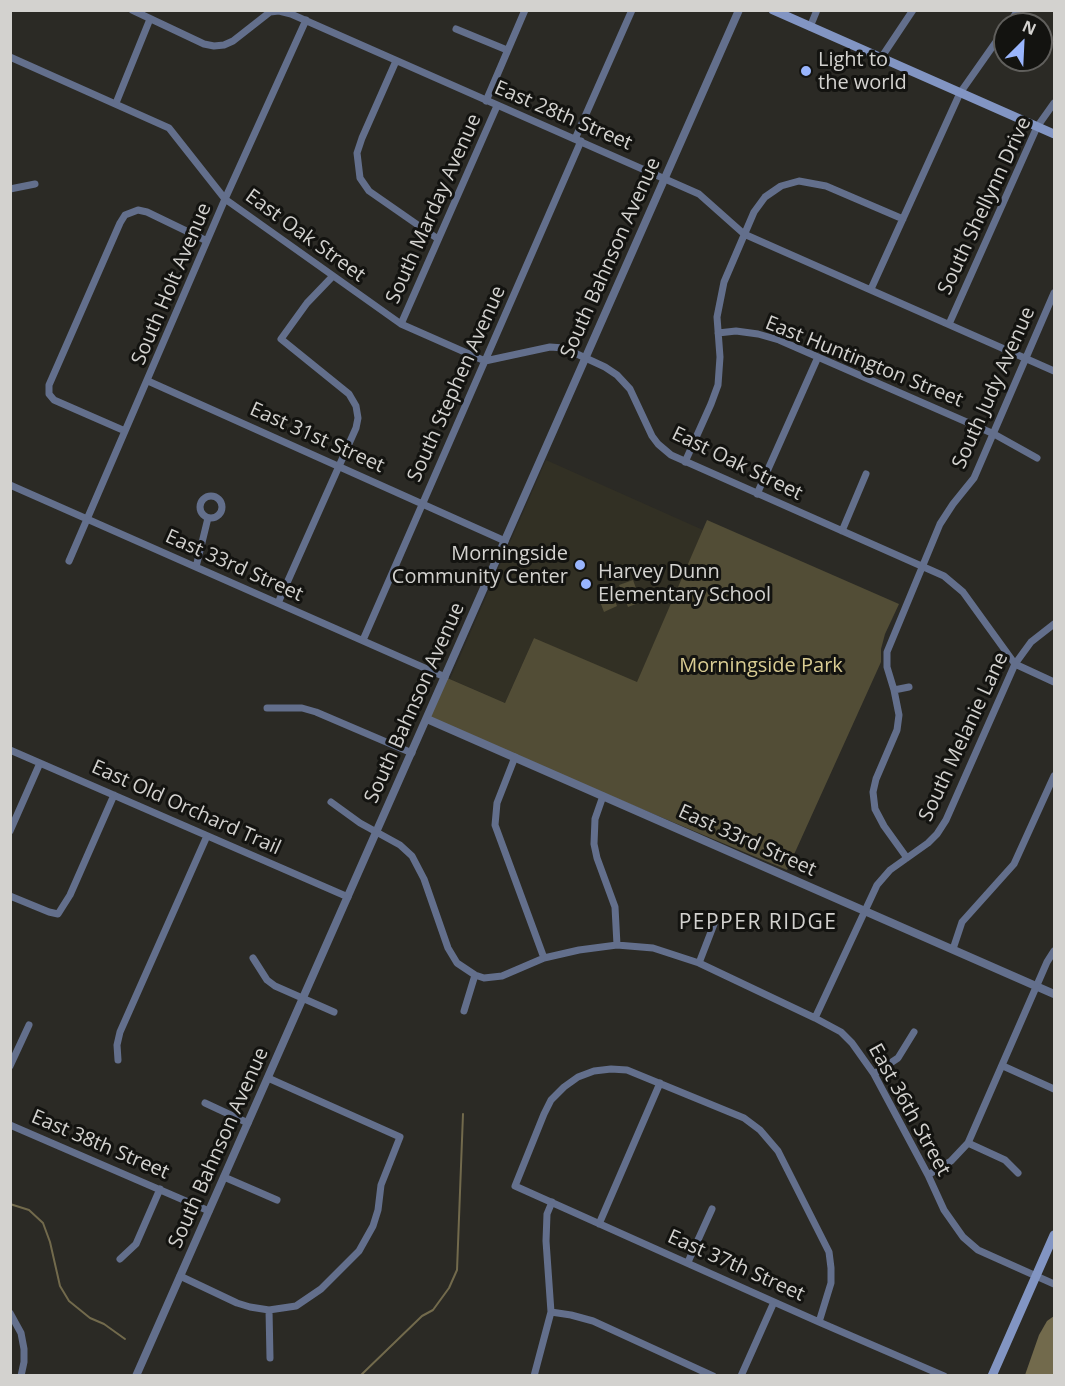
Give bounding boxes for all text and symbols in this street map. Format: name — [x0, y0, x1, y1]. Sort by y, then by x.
north arrow — [993, 12, 1053, 72]
text: N — [1019, 15, 1040, 40]
place label: Light to the world — [818, 48, 907, 95]
marker: Light to the world — [799, 64, 813, 78]
street label: East 28th Street — [490, 76, 636, 156]
street label: South Marday Avenue — [381, 110, 487, 308]
street label: South Shellynn Drive — [933, 113, 1037, 299]
street label: South Bahnson Avenue — [556, 154, 666, 362]
street label: East Oak Street — [240, 184, 370, 288]
street label: South Holt Avenue — [127, 199, 217, 369]
street label: South Stephen Avenue — [403, 282, 511, 486]
street label: South Judy Avenue — [948, 303, 1040, 473]
street label: East Huntington Street — [762, 311, 966, 413]
street label: East 31st Street — [246, 398, 388, 478]
street label: East Oak Street — [668, 422, 806, 506]
street label: East 33rd Street — [161, 525, 307, 607]
place label: Morningside Community Center — [392, 542, 568, 589]
marker: Morningside Community Center — [573, 558, 587, 572]
place label: Harvey Dunn Elementary School — [598, 560, 771, 607]
marker: Harvey Dunn Elementary School — [579, 577, 593, 591]
street label: South Bahnson Avenue — [360, 599, 470, 807]
street label: South Melanie Lane — [914, 649, 1014, 825]
park label: Morningside Park — [679, 654, 843, 678]
street label: East Old Orchard Trail — [88, 755, 284, 861]
street label: East 33rd Street — [674, 800, 820, 882]
district label: PEPPER RIDGE — [679, 910, 837, 936]
street label: East 36th Street — [863, 1040, 955, 1180]
street label: South Bahnson Avenue — [164, 1044, 274, 1252]
street label: East 38th Street — [27, 1105, 173, 1185]
street label: East 37th Street — [664, 1225, 808, 1307]

